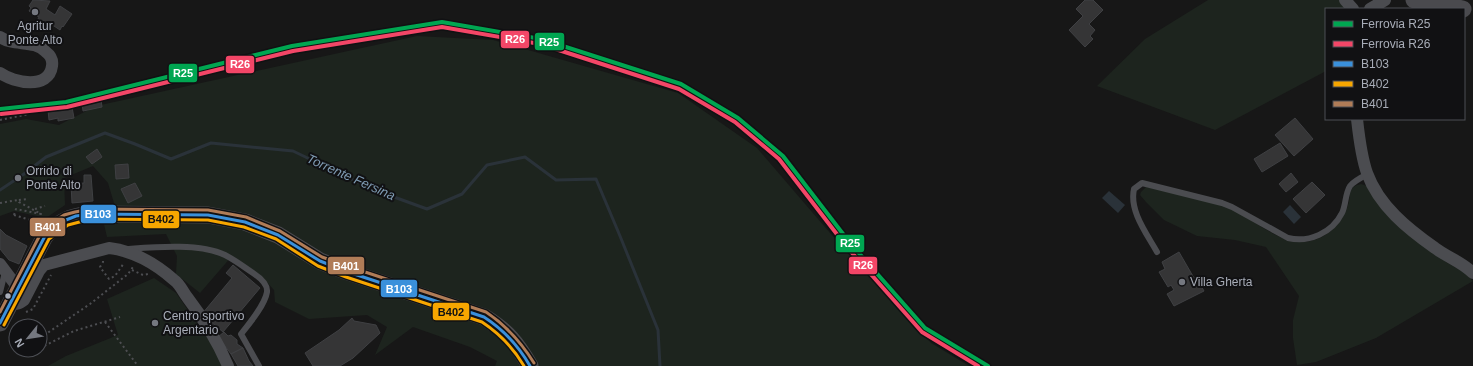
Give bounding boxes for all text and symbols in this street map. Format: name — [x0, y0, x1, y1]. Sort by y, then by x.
marker: Agritur Ponte Alto — [30, 7, 40, 17]
legend — [1325, 8, 1465, 120]
text: Ferrovia R25 — [1361, 17, 1431, 31]
place label: Agritur Ponte Alto — [8, 19, 63, 47]
line badge: R26 — [500, 30, 530, 49]
line badge: R25 — [534, 32, 565, 51]
text: R26 — [505, 33, 525, 45]
text: R25 — [539, 36, 559, 48]
text: Ferrovia R26 — [1361, 37, 1431, 51]
line badge: R26 — [225, 55, 255, 74]
text: B103 — [1361, 57, 1389, 71]
text: R26 — [230, 58, 250, 70]
line badge: R25 — [168, 63, 198, 83]
text: R25 — [173, 67, 193, 79]
text: B402 — [1361, 77, 1389, 91]
text: B401 — [1361, 97, 1389, 111]
water label: Torrente Fersina — [305, 151, 397, 203]
place label: Orrido di Ponte Alto — [26, 164, 81, 192]
marker: Orrido di Ponte Alto — [13, 173, 23, 183]
line badge: B103 — [80, 204, 117, 224]
text: B103 — [85, 208, 111, 220]
line badge: B402 — [142, 210, 180, 229]
text: B402 — [148, 213, 174, 225]
line badge: B401 — [29, 217, 66, 237]
text: B401 — [35, 221, 61, 233]
line badge: R25 — [835, 234, 865, 253]
text: R25 — [840, 237, 860, 249]
line badge: B401 — [327, 256, 365, 275]
line badge: R26 — [848, 256, 878, 275]
text: R26 — [853, 259, 873, 271]
text: B401 — [333, 260, 359, 272]
place label: Villa Gherta — [1190, 275, 1253, 289]
marker: Villa Gherta — [1177, 277, 1187, 287]
line badge: B103 — [380, 279, 418, 298]
text: B103 — [386, 283, 412, 295]
unlabelled marker — [3, 291, 13, 301]
line badge: B402 — [432, 302, 470, 321]
text: B402 — [438, 306, 464, 318]
place label: Centro sportivo Argentario — [163, 309, 245, 337]
north arrow — [8, 318, 48, 358]
marker: Centro sportivo Argentario — [150, 318, 160, 328]
text: N — [12, 337, 27, 349]

